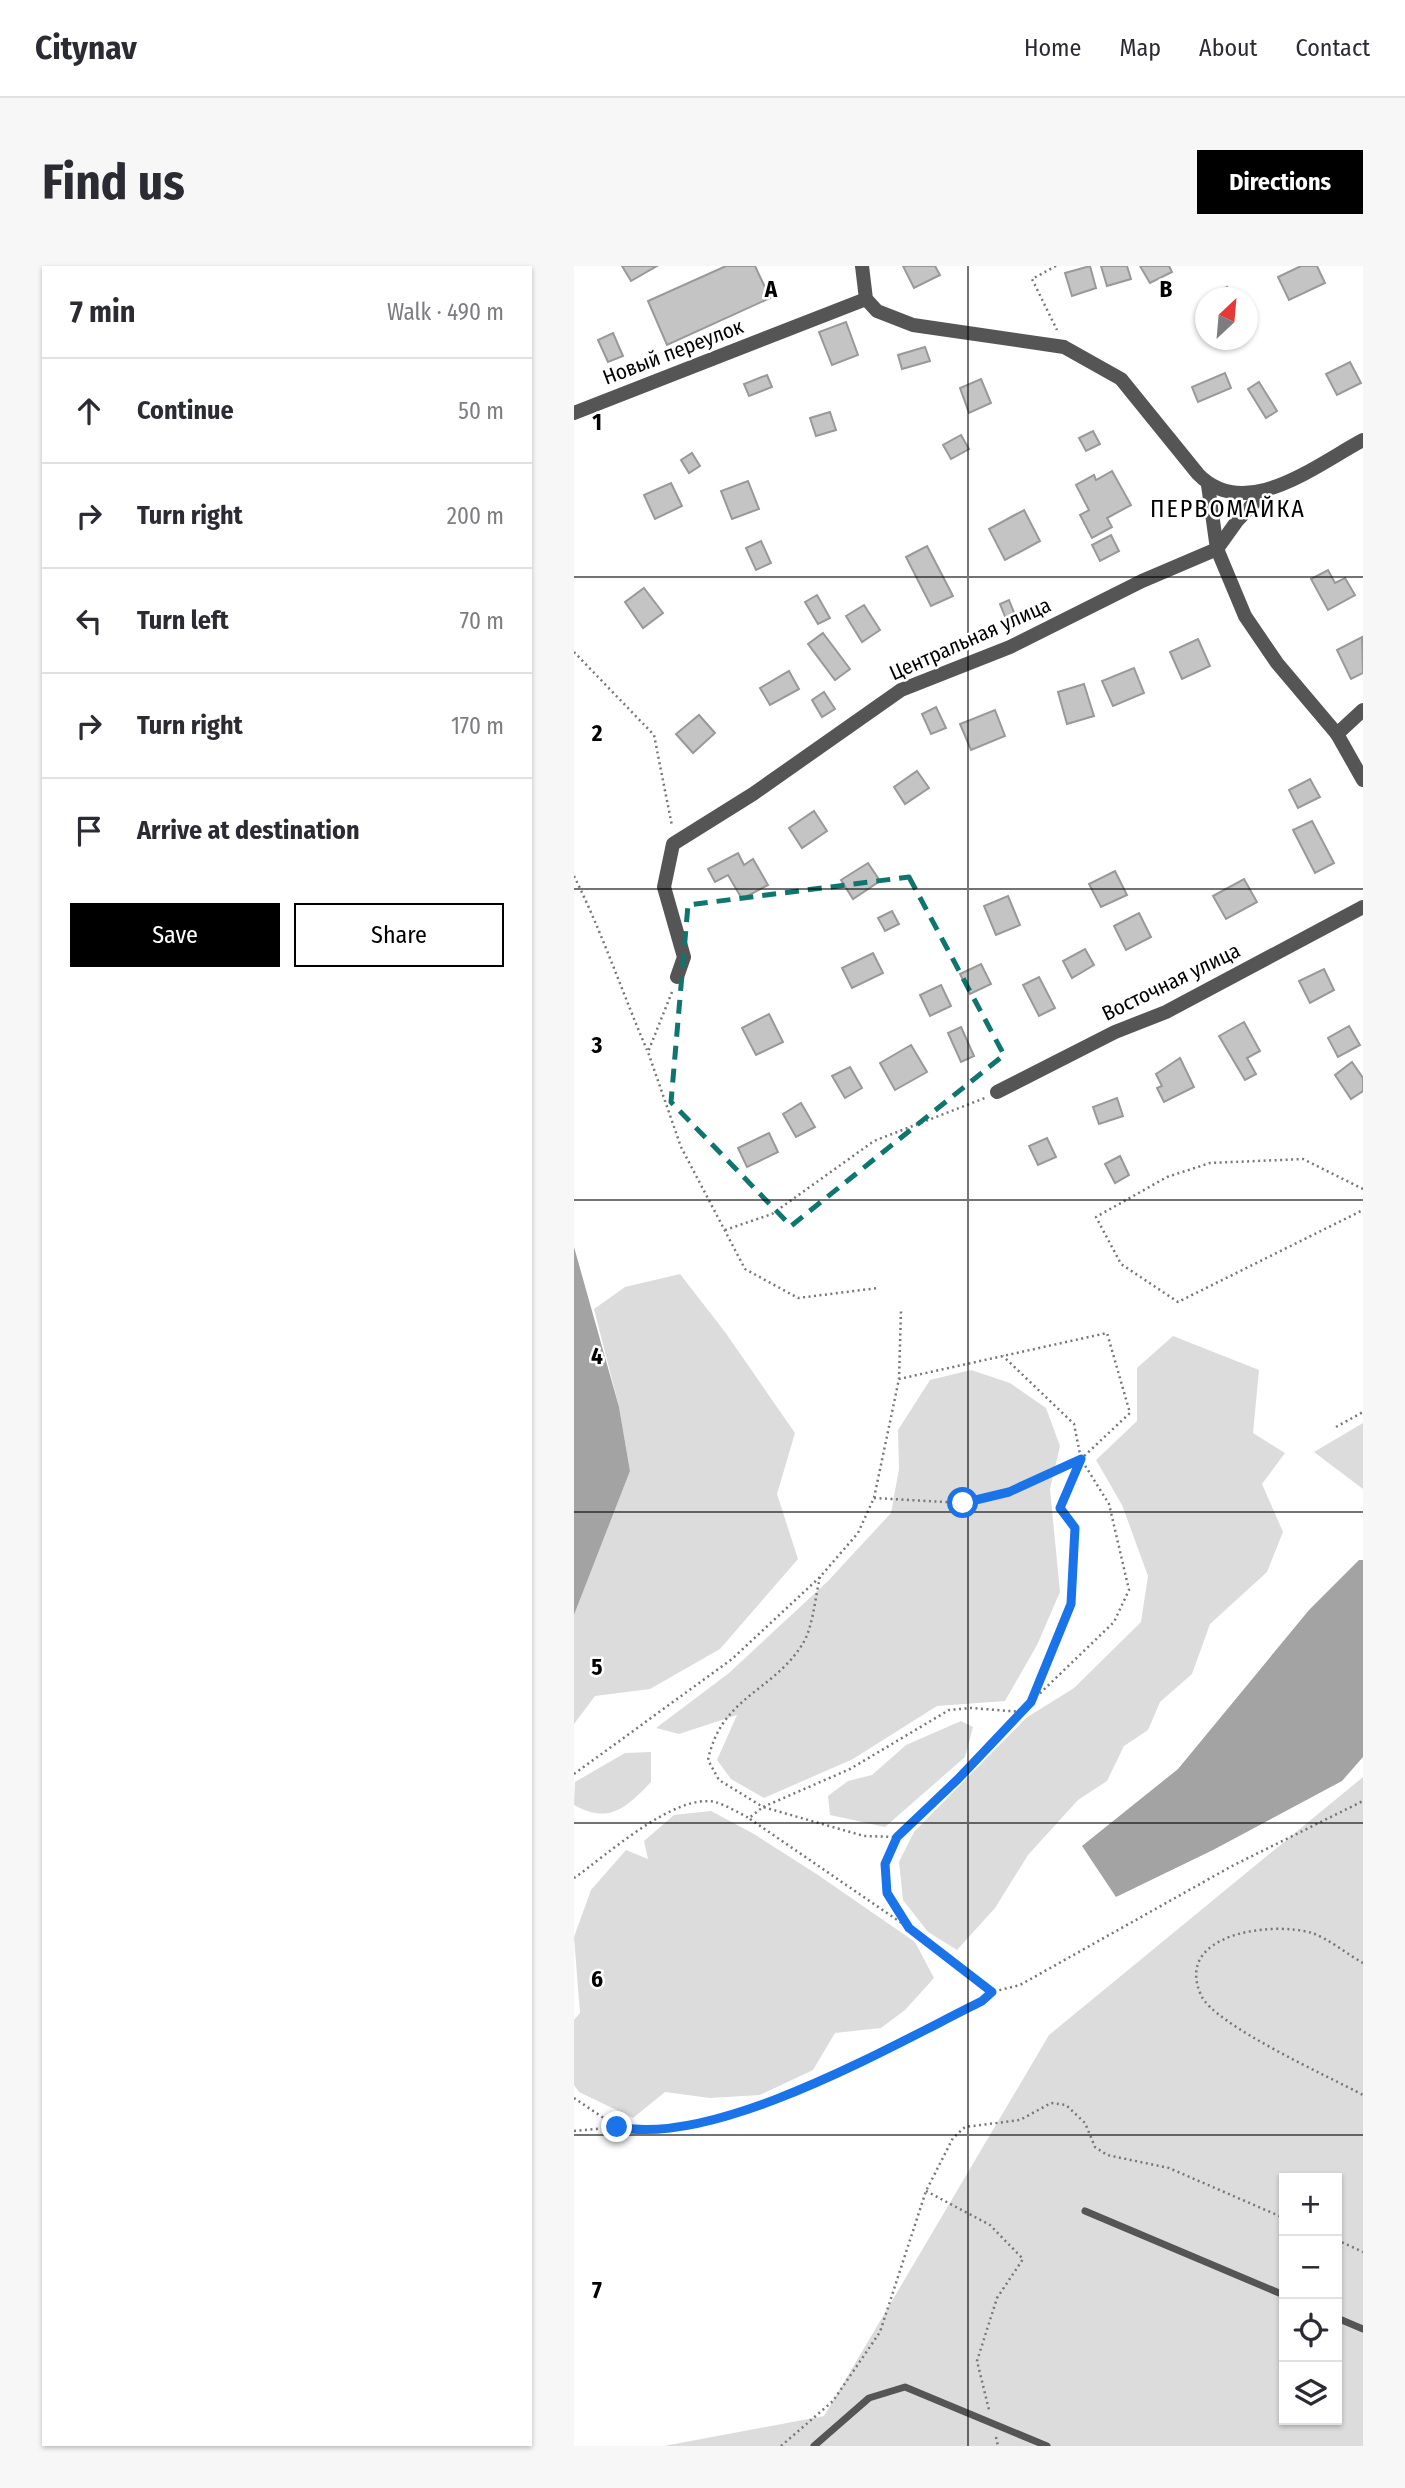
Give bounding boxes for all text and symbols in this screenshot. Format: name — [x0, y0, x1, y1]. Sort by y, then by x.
text: Citynav — [35, 28, 137, 68]
text: Home — [1024, 34, 1081, 62]
text: Map — [1119, 34, 1161, 62]
text: About — [1199, 34, 1257, 62]
text: Contact — [1295, 34, 1370, 62]
button: Directions — [1197, 150, 1363, 214]
text: Find us — [42, 153, 185, 212]
text: A — [764, 275, 778, 303]
text: B — [1160, 275, 1173, 303]
north arrow — [1195, 287, 1258, 350]
text: 7 min — [70, 294, 135, 330]
text: Walk · 490 m — [387, 298, 504, 326]
street label: Новый переулок — [599, 313, 747, 391]
icon: ahead — [70, 392, 108, 430]
text: Continue — [137, 395, 234, 426]
text: 50 m — [458, 397, 504, 425]
text: 1 — [592, 408, 602, 436]
district label: ПЕРВОМАЙКА — [1150, 495, 1306, 523]
icon: right — [70, 497, 108, 535]
text: Turn right — [137, 500, 243, 531]
text: 200 m — [447, 502, 504, 530]
street label: Центральная улица — [885, 592, 1055, 686]
icon: left — [70, 602, 108, 640]
text: Turn left — [137, 605, 229, 636]
text: 70 m — [460, 607, 504, 635]
icon: right — [70, 707, 108, 745]
text: Turn right — [137, 710, 243, 741]
text: 170 m — [451, 712, 504, 740]
text: 2 — [591, 719, 603, 747]
icon: arrive — [70, 812, 108, 850]
text: Arrive at destination — [137, 815, 360, 846]
button: Save — [70, 903, 280, 967]
button: Share — [294, 903, 504, 967]
street label: Восточная улица — [1098, 937, 1244, 1027]
text: 3 — [591, 1031, 603, 1059]
text: 4 — [591, 1342, 603, 1370]
route start — [947, 1487, 978, 1518]
text: 5 — [591, 1653, 603, 1681]
text: 6 — [591, 1965, 603, 1993]
route end — [601, 2111, 632, 2142]
map controls — [1279, 2173, 1342, 2425]
button: + — [1279, 2173, 1342, 2236]
button: − — [1279, 2236, 1342, 2299]
text: 7 — [592, 2276, 602, 2304]
button: locate — [1279, 2299, 1342, 2362]
button: layers — [1279, 2362, 1342, 2425]

